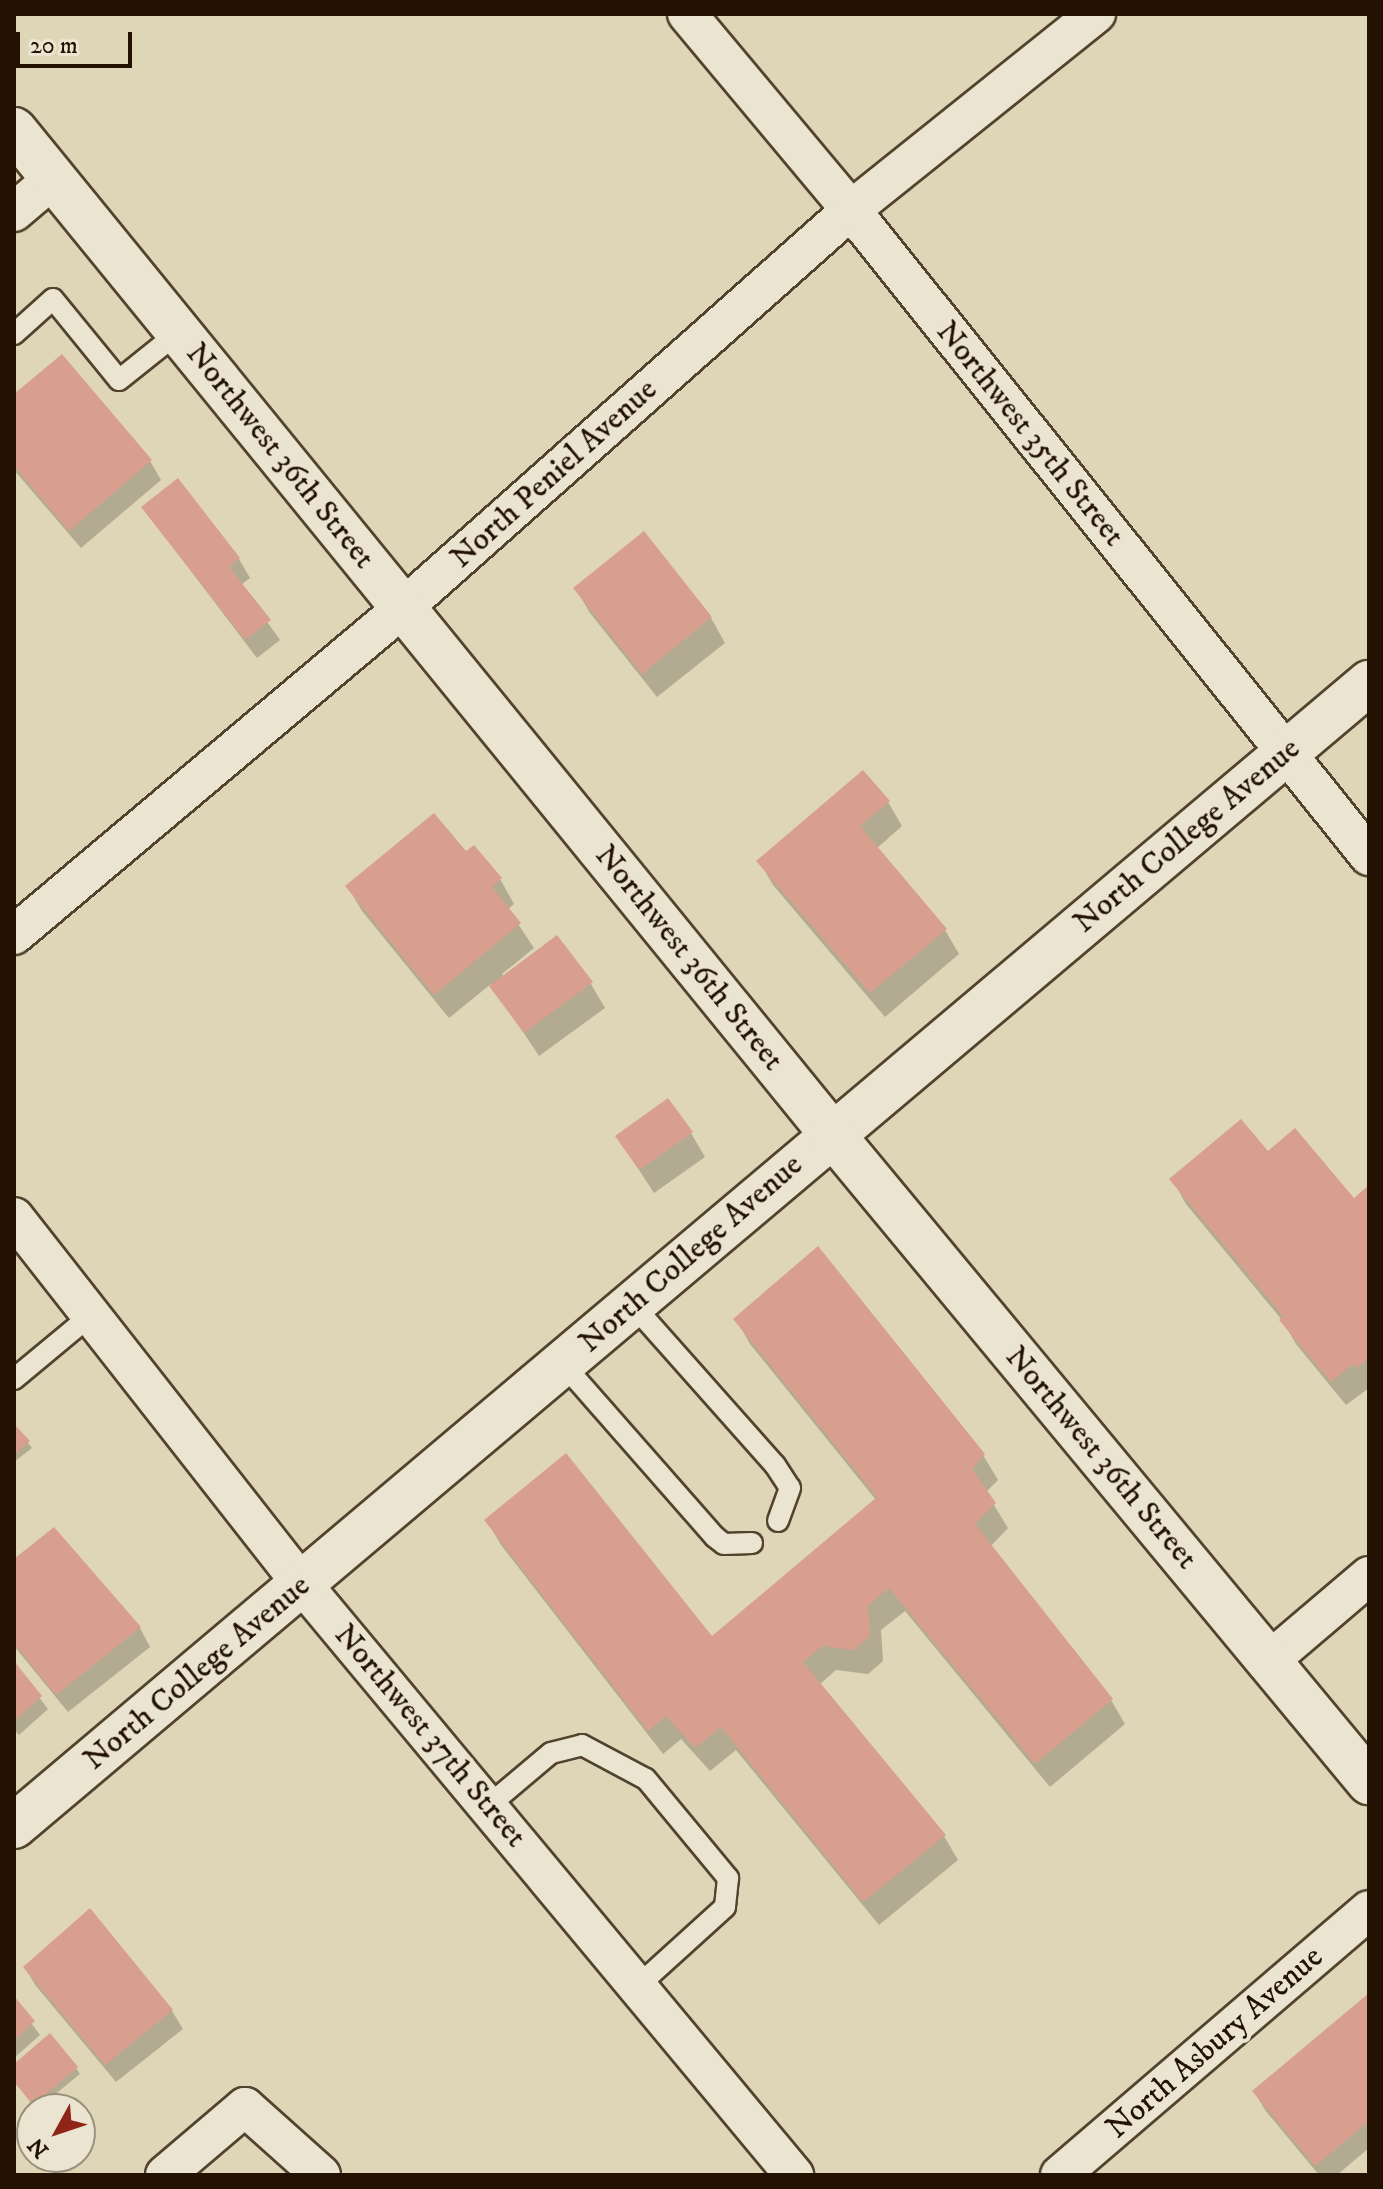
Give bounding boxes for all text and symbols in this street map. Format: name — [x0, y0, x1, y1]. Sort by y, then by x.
scale bar — [20, 16, 136, 66]
text: 20 m — [30, 31, 78, 61]
street label: Northwest 35th Street — [927, 314, 1133, 554]
street label: Northwest 36th Street — [177, 335, 383, 577]
street label: North Peniel Avenue — [443, 371, 665, 577]
street label: North College Avenue — [1066, 730, 1308, 942]
street label: Northwest 36th Street — [586, 837, 792, 1079]
street label: North College Avenue — [571, 1146, 811, 1362]
street label: Northwest 36th Street — [996, 1339, 1206, 1577]
street label: North College Avenue — [76, 1567, 318, 1779]
street label: Northwest 37th Street — [325, 1617, 535, 1855]
street label: North Asbury Avenue — [1099, 1938, 1331, 2148]
north arrow — [16, 2093, 96, 2173]
text: N — [23, 2132, 55, 2163]

